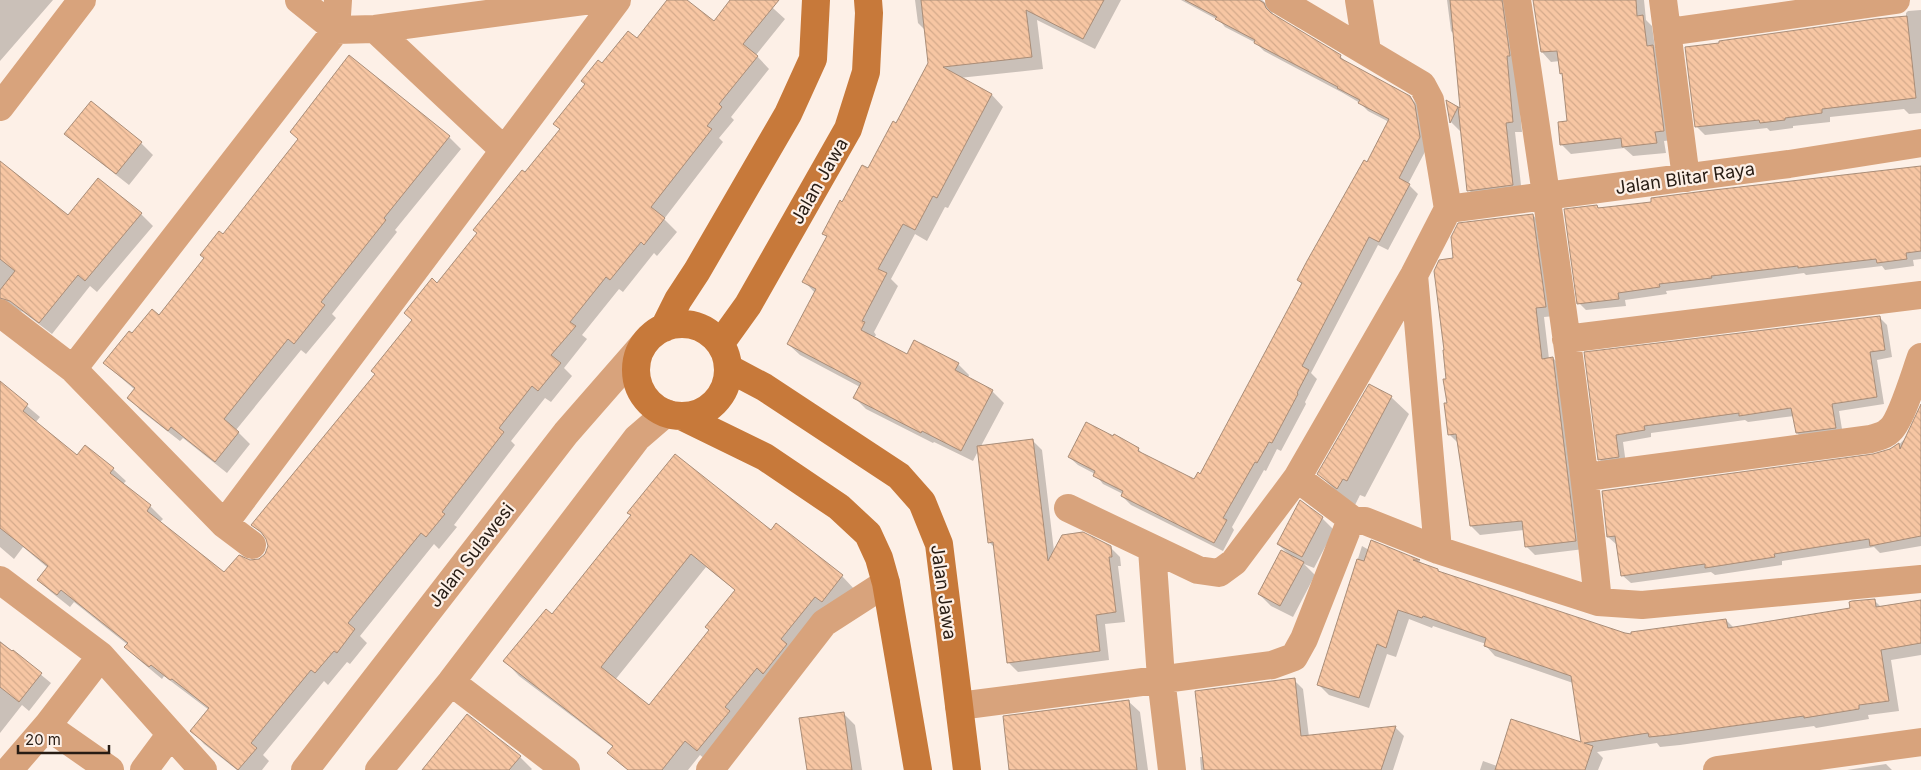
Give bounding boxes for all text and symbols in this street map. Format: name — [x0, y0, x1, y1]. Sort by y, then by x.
street label: Jalan Jawa — [786, 134, 852, 228]
street label: Jalan Blitar Raya — [1614, 158, 1756, 198]
street label: Jalan Sulawesi — [424, 499, 518, 611]
street label: Jalan Jawa — [927, 543, 961, 641]
scale bar — [18, 722, 109, 754]
text: 20 m — [25, 730, 61, 749]

